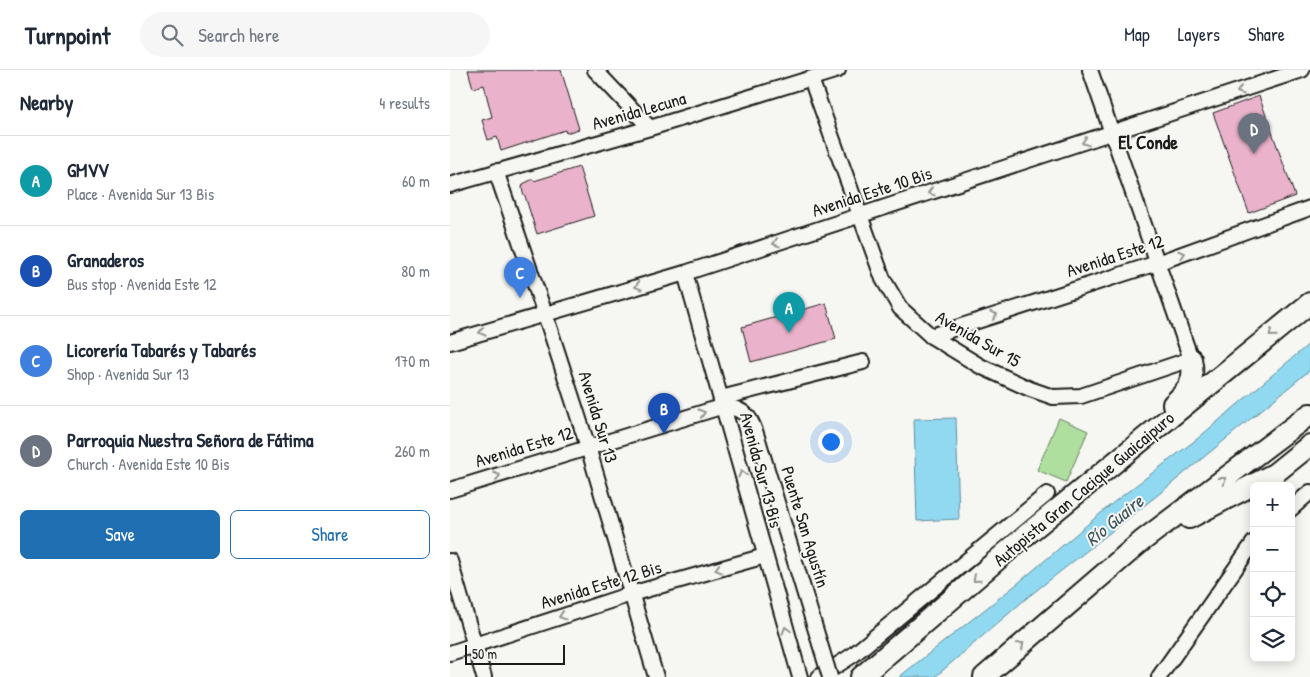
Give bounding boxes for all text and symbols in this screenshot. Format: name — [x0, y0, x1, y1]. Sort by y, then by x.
search box — [140, 12, 490, 57]
text: Turnpoint — [25, 19, 110, 51]
icon: search — [158, 21, 186, 49]
text: Search here — [198, 22, 280, 48]
text: Map — [1124, 22, 1150, 47]
text: Layers — [1178, 22, 1220, 47]
text: Share — [1248, 22, 1285, 47]
street label: Avenida Lecuna — [589, 85, 689, 136]
one-way arrow — [1236, 85, 1244, 95]
text: Nearby — [20, 88, 73, 117]
text: 4 results — [379, 92, 430, 114]
pin: D — [1238, 113, 1270, 154]
district label: El Conde — [1118, 129, 1178, 155]
one-way arrow — [1082, 136, 1090, 146]
text: GMVV — [67, 157, 109, 183]
street label: Avenida Este 10 Bis — [809, 160, 935, 223]
text: A — [32, 170, 40, 192]
text: 60 m — [402, 170, 430, 192]
text: Place · Avenida Sur 13 Bis — [67, 183, 214, 205]
one-way arrow — [927, 187, 935, 197]
street label: Avenida Este 12 — [1063, 228, 1167, 283]
one-way arrow — [773, 237, 781, 247]
text: Granaderos — [67, 247, 144, 273]
one-way arrow — [1177, 250, 1186, 260]
pin: C — [504, 257, 536, 298]
text: B — [32, 260, 40, 282]
text: 80 m — [401, 260, 430, 282]
text: Bus stop · Avenida Este 12 — [67, 273, 217, 295]
one-way arrow — [634, 281, 643, 291]
pin: A — [773, 292, 805, 333]
street label: Avenida Sur 15 — [931, 304, 1026, 373]
one-way arrow — [989, 311, 998, 321]
one-way arrow — [479, 327, 487, 337]
one-way arrow — [1269, 329, 1278, 338]
text: Licorería Tabarés y Tabarés — [67, 337, 256, 363]
text: C — [32, 350, 40, 372]
text: 170 m — [395, 350, 430, 372]
text: Shop · Avenida Sur 13 — [67, 363, 189, 385]
street label: Avenida Sur 13 — [573, 368, 624, 466]
pin: B — [648, 393, 680, 434]
street label: Autopista Gran Cacique Guaicaipuro — [988, 405, 1180, 572]
one-way arrow — [698, 408, 706, 418]
street label: Avenida Sur 13 Bis — [734, 409, 789, 531]
street label: Avenida Este 12 — [472, 420, 576, 473]
text: Parroquia Nuestra Señora de Fátima — [67, 427, 313, 453]
your location — [818, 429, 844, 455]
text: D — [32, 440, 40, 462]
text: 260 m — [394, 440, 430, 462]
text: Church · Avenida Este 10 Bis — [67, 453, 229, 475]
street label: Puente San Agustín — [775, 463, 836, 591]
one-way arrow — [738, 470, 748, 478]
one-way arrow — [492, 471, 500, 481]
one-way arrow — [1217, 477, 1227, 486]
map controls — [1250, 482, 1295, 662]
button: + — [1250, 482, 1295, 527]
water label: Río Guaire — [1079, 488, 1150, 552]
button: Save — [20, 510, 220, 559]
button: Share — [230, 510, 430, 559]
button: − — [1250, 527, 1295, 572]
street label: Avenida Este 12 Bis — [537, 554, 664, 615]
one-way arrow — [714, 564, 722, 574]
button: locate — [1250, 572, 1295, 617]
one-way arrow — [973, 573, 982, 581]
one-way arrow — [559, 611, 567, 621]
button: layers — [1250, 617, 1295, 662]
one-way arrow — [782, 627, 792, 635]
scale bar — [465, 642, 565, 665]
one-way arrow — [1015, 642, 1024, 651]
text: 50 m — [472, 644, 497, 663]

